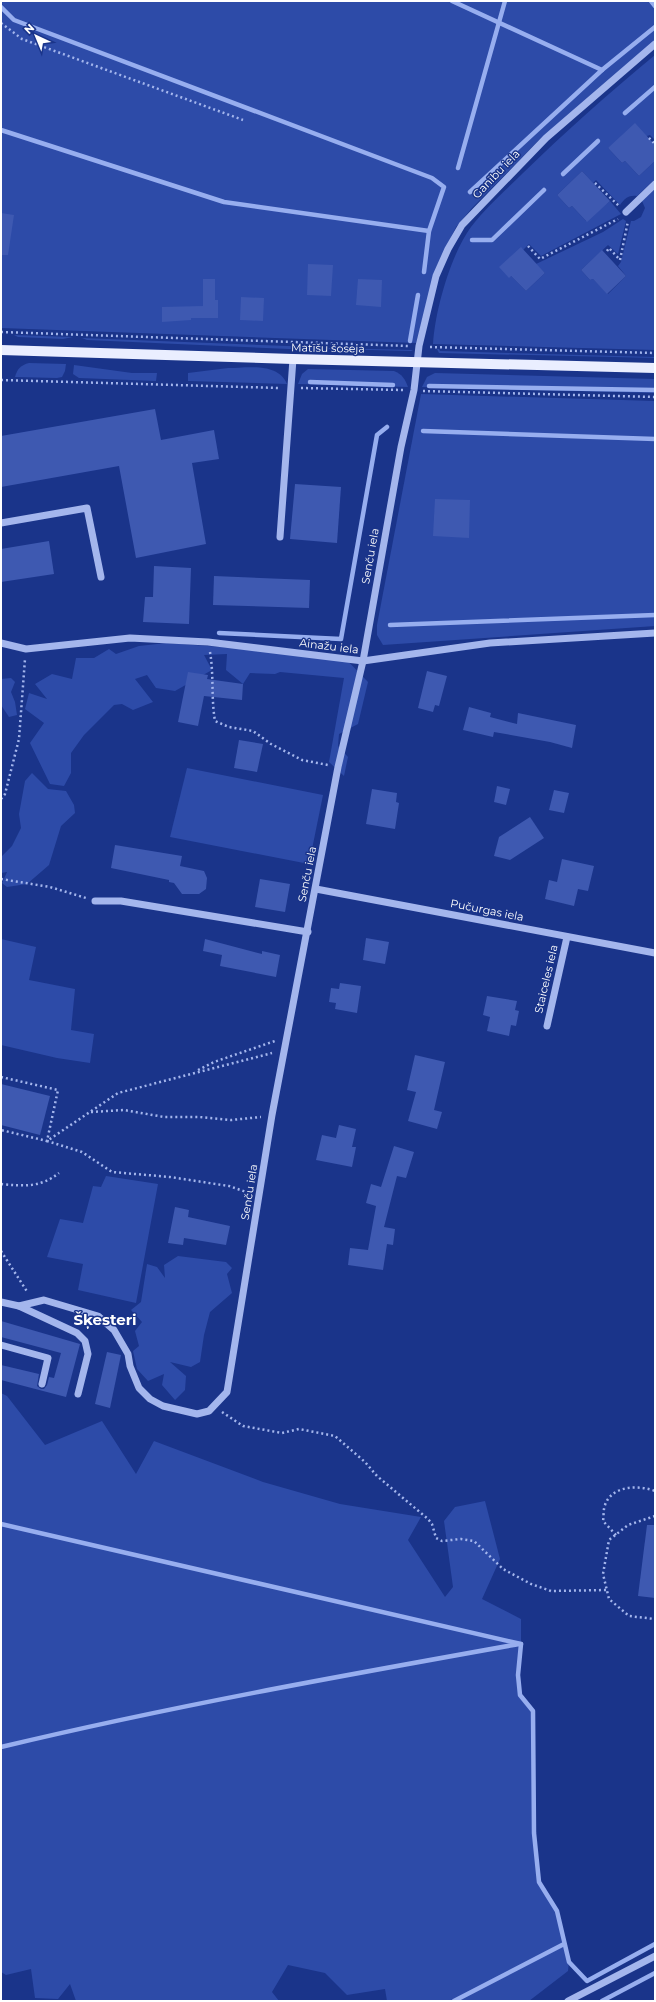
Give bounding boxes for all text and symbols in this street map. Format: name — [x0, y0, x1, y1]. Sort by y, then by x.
north arrow — [16, 16, 56, 56]
text: N — [21, 21, 37, 37]
street label: Ganību iela — [469, 147, 523, 201]
street label: Matīšu šoseja — [291, 340, 365, 356]
street label: Senču iela — [358, 527, 382, 585]
street label: Ainažu iela — [299, 635, 359, 657]
street label: Senču iela — [295, 845, 319, 903]
street label: Pučurgas iela — [449, 896, 525, 924]
street label: Staiceles iela — [531, 943, 561, 1015]
street label: Senču iela — [238, 1163, 260, 1221]
district label: Šķesteri — [73, 1310, 137, 1330]

